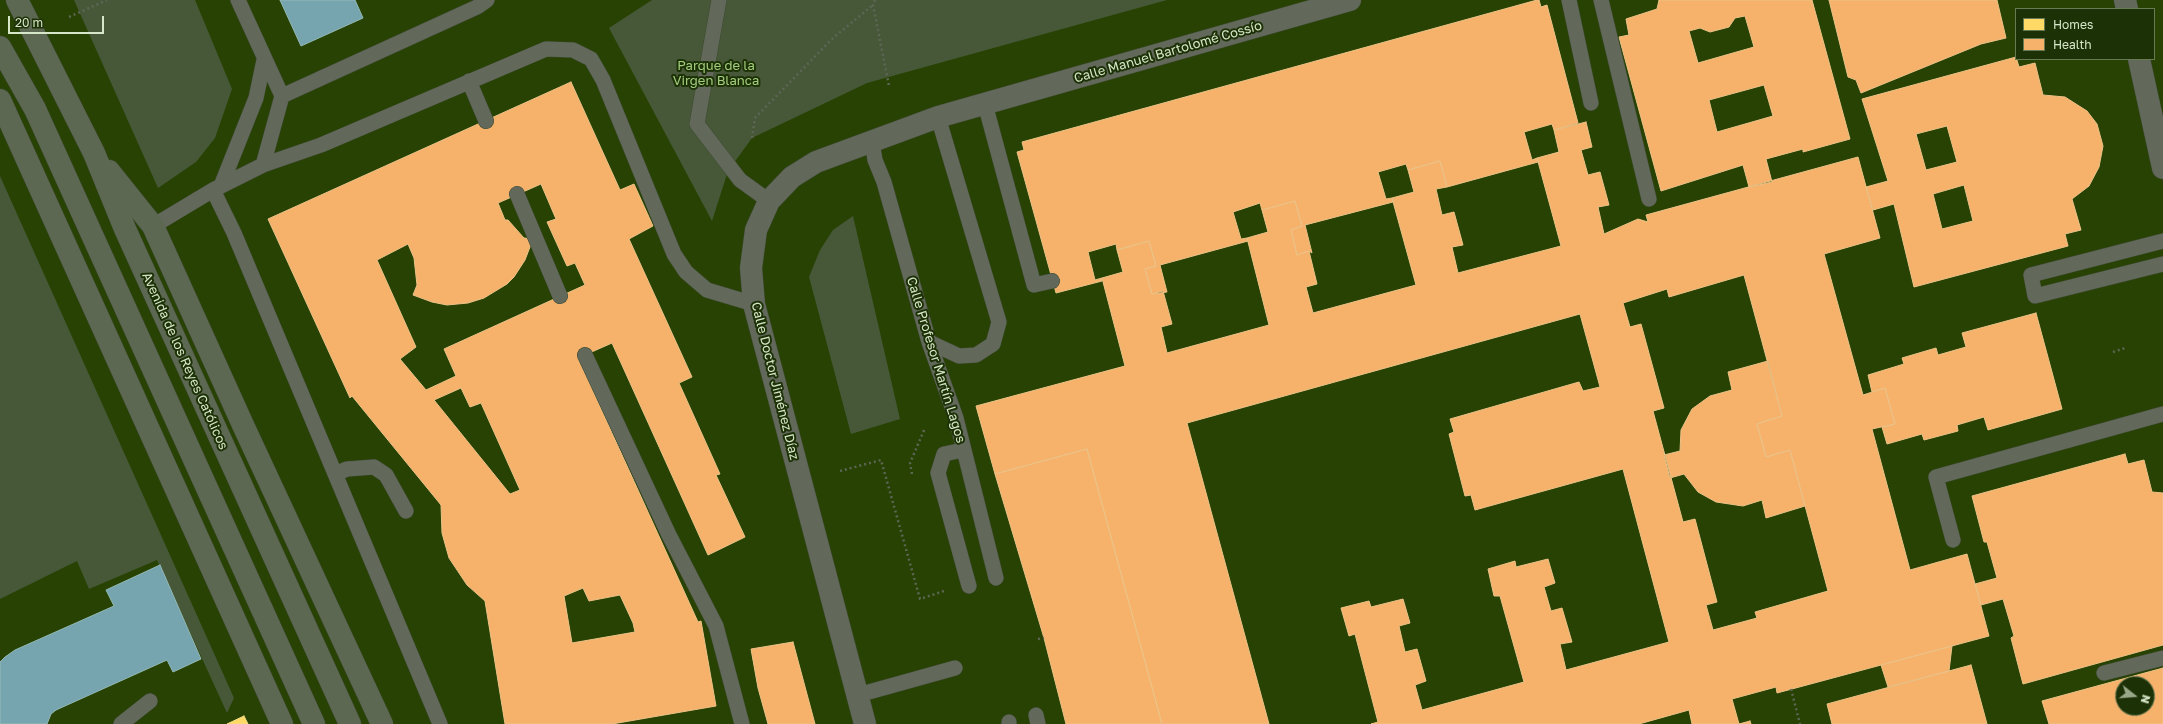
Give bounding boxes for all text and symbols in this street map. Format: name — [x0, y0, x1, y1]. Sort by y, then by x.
scale bar — [10, 8, 106, 34]
legend — [2015, 8, 2155, 60]
text: 20 m — [15, 15, 43, 30]
text: Homes — [2053, 17, 2093, 32]
street label: Calle Manuel Bartolomé Cossío — [1072, 18, 1264, 86]
text: Health — [2053, 37, 2092, 52]
park label: Parque de la Virgen Blanca — [673, 58, 759, 89]
street label: Avenida de los Reyes Católicos — [139, 270, 231, 452]
street label: Calle Profesor Martín Lagos — [903, 275, 969, 445]
street label: Calle Doctor Jiménez Díaz — [748, 300, 802, 462]
north arrow — [2115, 676, 2155, 716]
text: N — [2139, 693, 2153, 705]

